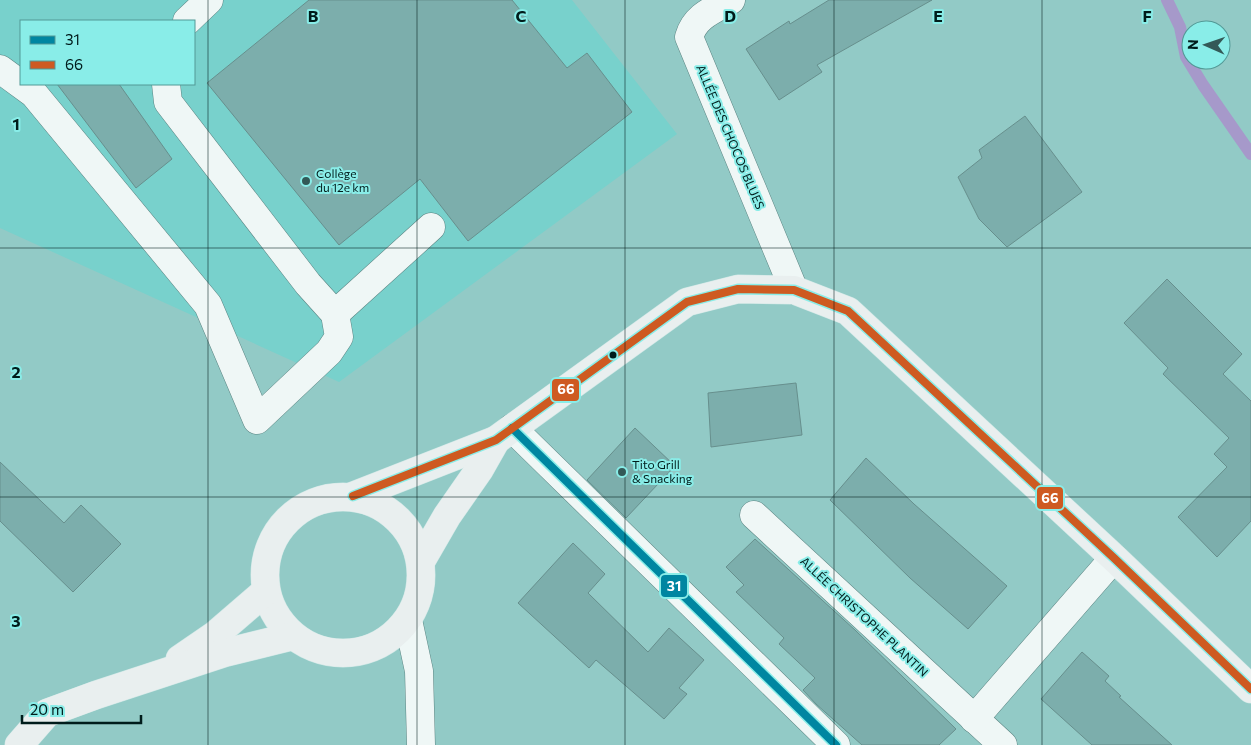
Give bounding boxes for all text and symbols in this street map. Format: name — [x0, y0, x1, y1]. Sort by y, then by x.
text: B — [308, 6, 319, 25]
text: C — [516, 6, 527, 25]
text: D — [724, 6, 736, 25]
text: E — [933, 6, 943, 25]
text: F — [1142, 6, 1152, 25]
legend — [20, 20, 195, 85]
north arrow — [1181, 20, 1231, 70]
text: 31 — [65, 30, 80, 48]
text: N — [1184, 39, 1201, 50]
text: 66 — [65, 55, 83, 73]
street label: ALLÉE DES CHOCOS BLUES — [694, 62, 768, 211]
text: 1 — [12, 114, 20, 133]
place label: Collège du 12e km — [316, 166, 369, 194]
marker: Collège du 12e km — [300, 175, 312, 187]
unlabelled marker — [608, 350, 618, 360]
text: 2 — [11, 362, 21, 381]
line badge: 66 — [551, 378, 580, 402]
text: 66 — [557, 380, 575, 397]
place label: Tito Grill & Snacking — [632, 457, 693, 485]
marker: Tito Grill & Snacking — [616, 466, 628, 478]
line badge: 66 — [1036, 486, 1064, 510]
text: 66 — [1041, 489, 1059, 506]
street label: ALLÉE CHRISTOPHE PLANTIN — [798, 554, 931, 679]
line badge: 31 — [660, 574, 688, 598]
text: 31 — [667, 577, 681, 594]
text: 3 — [11, 611, 21, 630]
scale bar — [22, 692, 141, 724]
text: 20 m — [30, 700, 64, 718]

